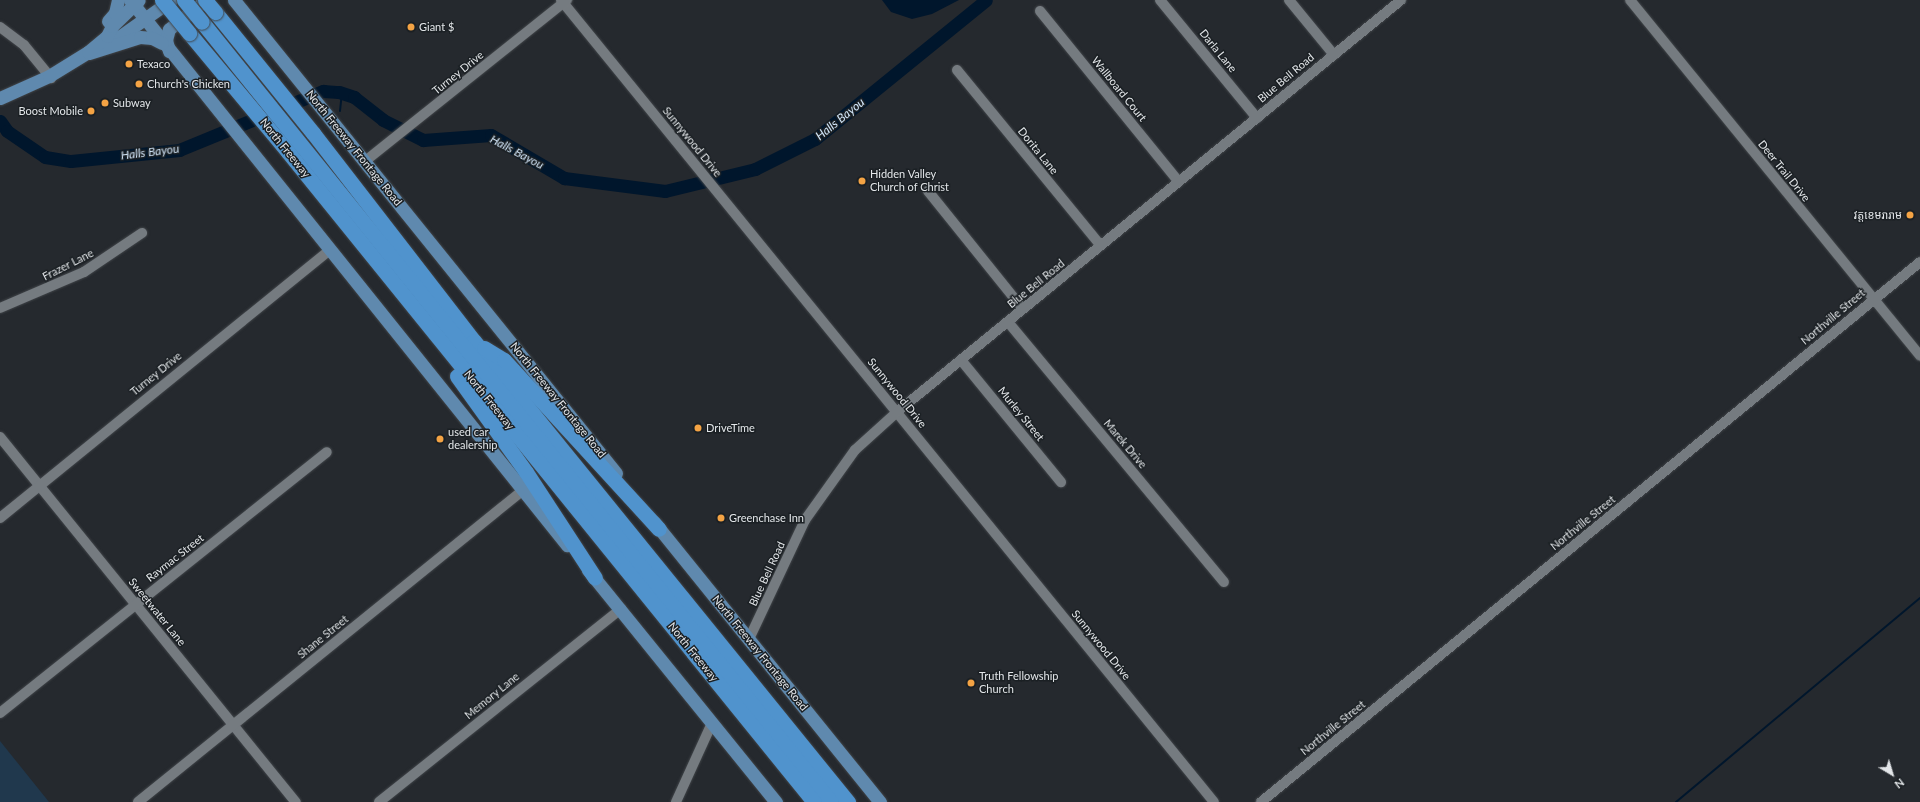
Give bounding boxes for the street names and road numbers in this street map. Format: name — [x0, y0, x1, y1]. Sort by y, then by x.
street label: Darla Lane — [1197, 27, 1239, 75]
street label: Turney Drive — [430, 48, 486, 98]
street label: Blue Bell Road — [1255, 51, 1317, 105]
street label: Wallboard Court — [1089, 54, 1149, 124]
street label: North Freeway Frontage Road — [303, 88, 405, 208]
street label: Sunnywood Drive — [660, 104, 724, 180]
street label: North Freeway — [257, 116, 313, 180]
street label: Dorita Lane — [1015, 125, 1061, 177]
street label: Deer Trail Drive — [1755, 137, 1813, 205]
street label: Frazer Lane — [40, 246, 96, 284]
street label: Blue Bell Road — [1005, 257, 1067, 311]
street label: Northville Street — [1798, 286, 1868, 348]
street label: North Freeway Frontage Road — [507, 340, 609, 460]
street label: Turney Drive — [128, 349, 184, 399]
street label: Sunnywood Drive — [865, 355, 929, 431]
street label: North Freeway — [461, 368, 517, 432]
street label: Murley Street — [995, 384, 1047, 444]
street label: Marek Drive — [1101, 417, 1149, 471]
street label: Northville Street — [1548, 493, 1618, 553]
street label: Raymac Street — [144, 531, 206, 585]
street label: Blue Bell Road — [746, 540, 788, 608]
street label: Sweetwater Lane — [126, 575, 188, 649]
street label: North Freeway Frontage Road — [709, 593, 811, 713]
street label: Sunnywood Drive — [1069, 607, 1133, 683]
street label: Shane Street — [295, 613, 351, 661]
street label: North Freeway — [665, 620, 721, 684]
street label: Memory Lane — [462, 670, 522, 722]
street label: Northville Street — [1298, 698, 1368, 758]

